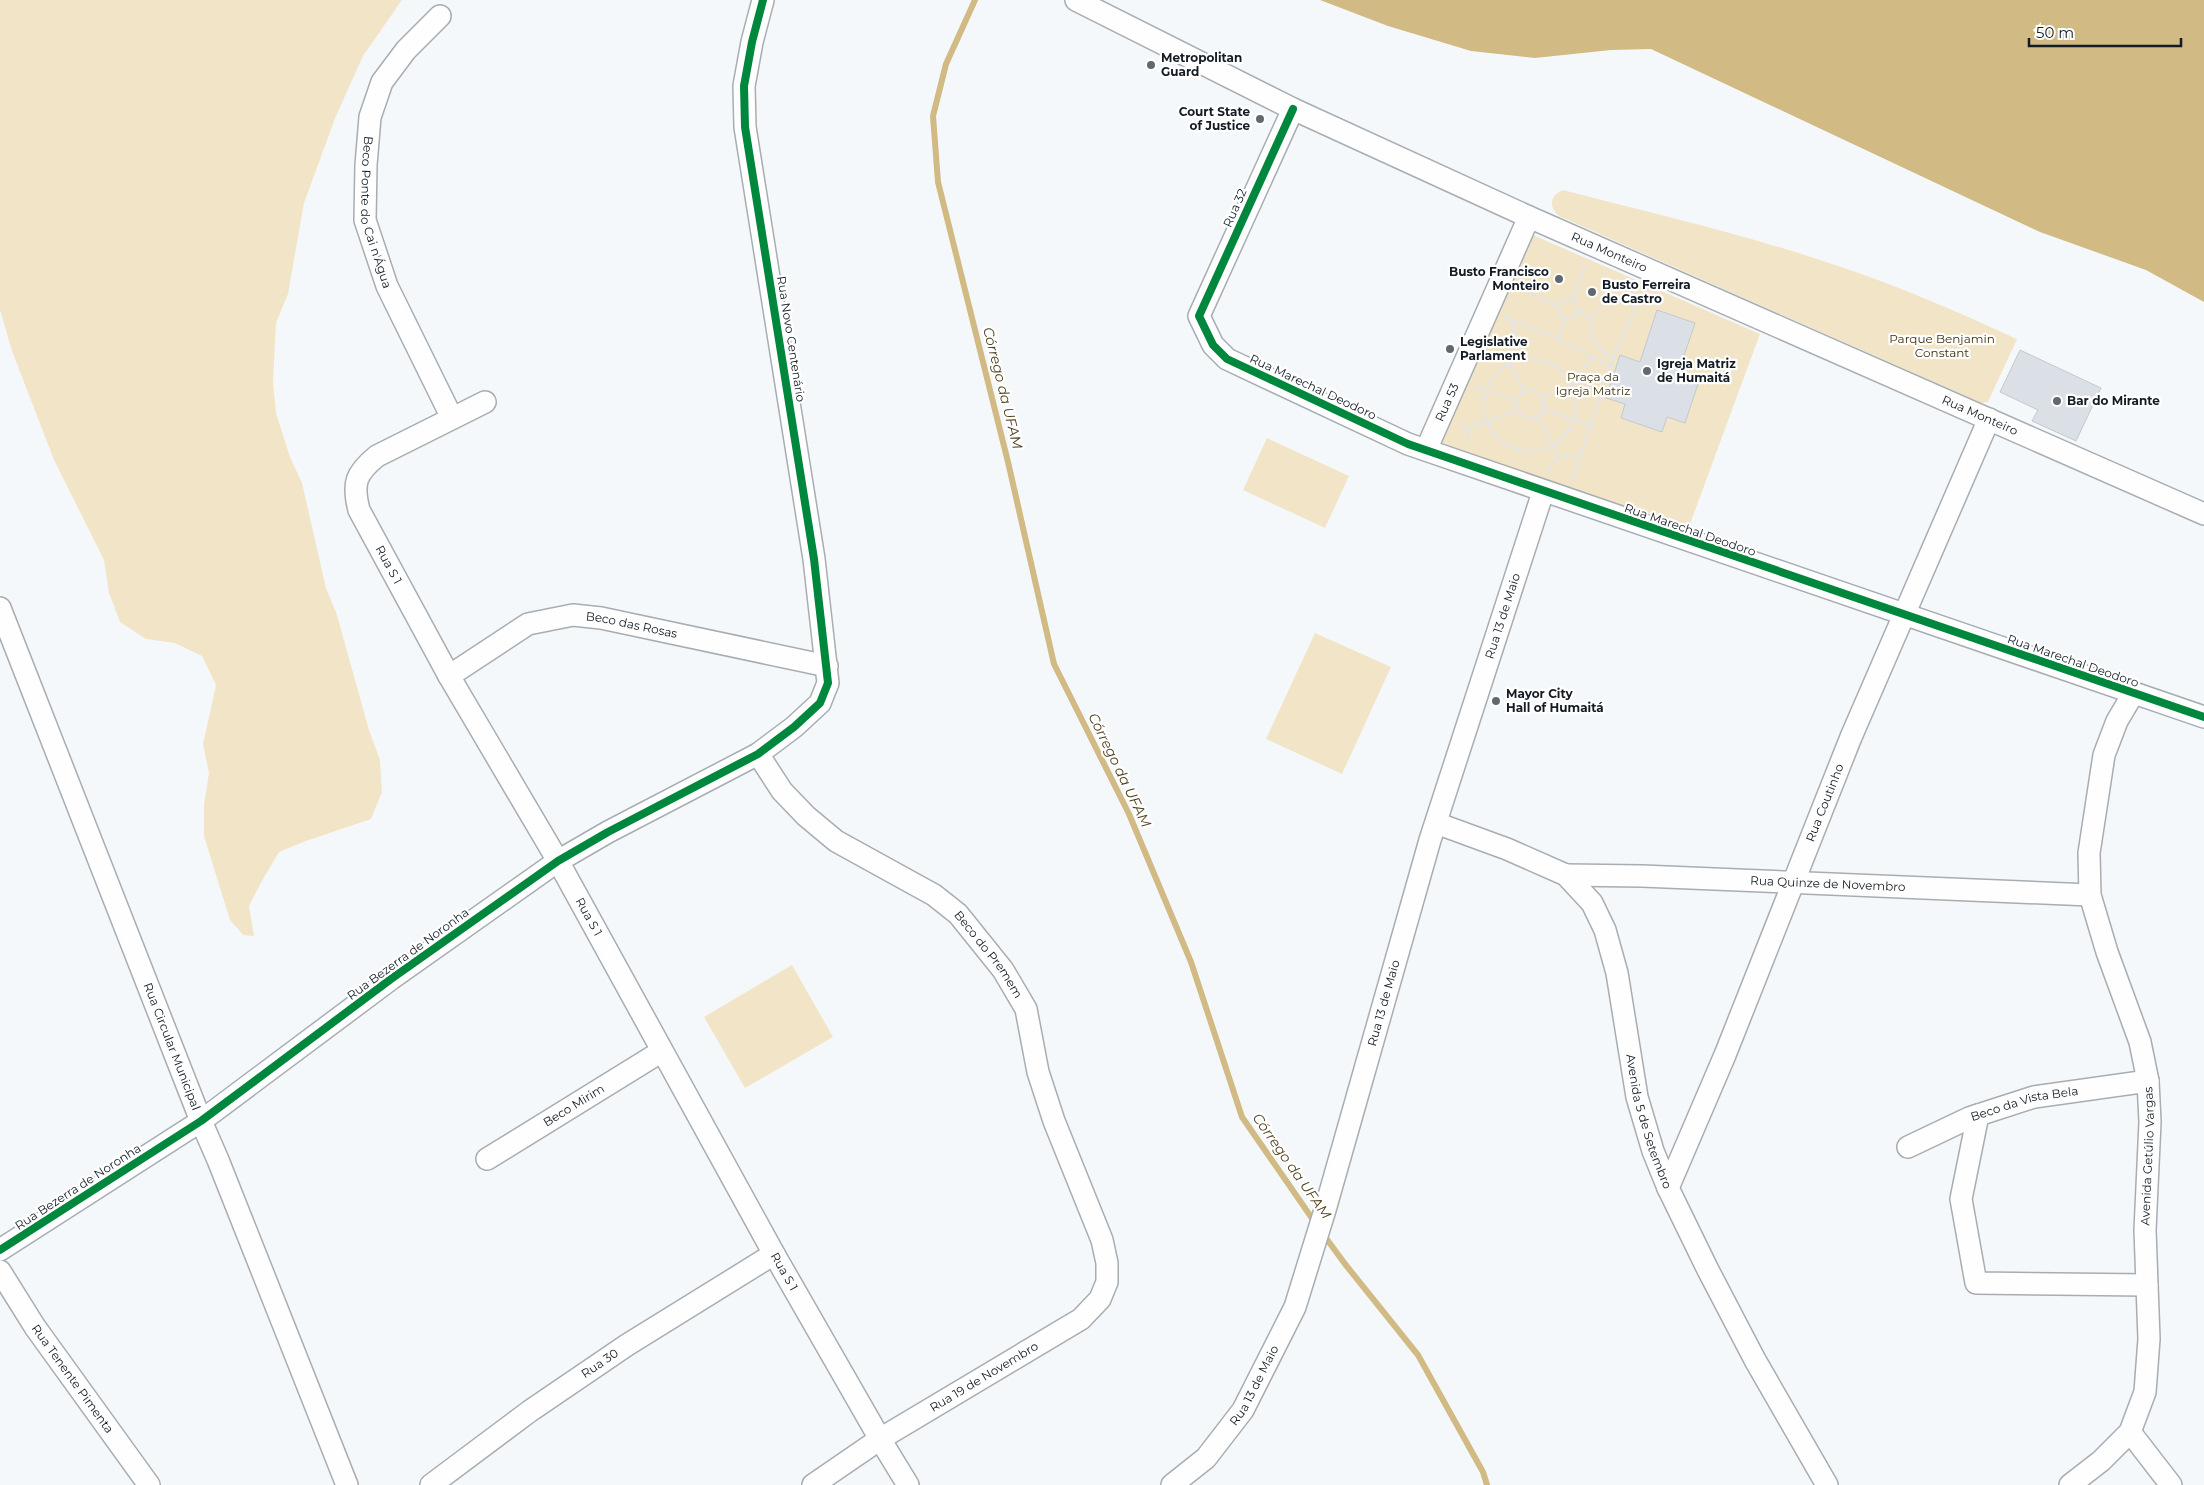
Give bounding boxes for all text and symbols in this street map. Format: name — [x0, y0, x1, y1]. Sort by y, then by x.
scale bar — [2029, 15, 2182, 47]
text: 50 m — [2036, 23, 2074, 42]
place label: Metropolitan Guard — [1161, 50, 1242, 79]
marker: Metropolitan Guard — [1145, 59, 1157, 71]
place label: Court State of Justice — [1179, 104, 1250, 133]
marker: Court State of Justice — [1254, 113, 1266, 125]
street label: Beco Ponte do Cai n'Água — [357, 135, 395, 290]
street label: Rua 32 — [1219, 186, 1250, 229]
street label: Rua Monteiro — [1569, 229, 1650, 275]
place label: Busto Francisco Monteiro — [1449, 264, 1549, 293]
marker: Busto Francisco Monteiro — [1553, 273, 1565, 285]
street label: Rua Novo Centenário — [774, 275, 809, 403]
place label: Busto Ferreira de Castro — [1602, 277, 1691, 306]
marker: Busto Ferreira de Castro — [1586, 286, 1598, 298]
water label: Córrego da UFAM — [979, 325, 1027, 451]
park label: Parque Benjamin Constant — [1889, 331, 1995, 360]
place label: Legislative Parlament — [1460, 334, 1528, 363]
marker: Legislative Parlament — [1444, 343, 1456, 355]
street label: Rua Marechal Deodoro — [1247, 351, 1379, 423]
place label: Igreja Matriz de Humaitá — [1657, 356, 1736, 385]
marker: Igreja Matriz de Humaitá — [1641, 365, 1653, 377]
park label: Praça da Igreja Matriz — [1556, 369, 1630, 398]
street label: Rua 53 — [1432, 380, 1462, 424]
street label: Rua Monteiro — [1940, 392, 2020, 438]
place label: Bar do Mirante — [2067, 393, 2160, 408]
marker: Bar do Mirante — [2051, 395, 2063, 407]
street label: Rua Marechal Deodoro — [1622, 500, 1758, 559]
street label: Rua S 1 — [373, 543, 406, 587]
street label: Rua 13 de Maio — [1481, 571, 1523, 661]
street label: Beco das Rosas — [585, 608, 679, 641]
street label: Rua Marechal Deodoro — [2005, 631, 2141, 690]
place label: Mayor City Hall of Humaitá — [1506, 686, 1604, 715]
marker: Mayor City Hall of Humaitá — [1490, 695, 1502, 707]
water label: Córrego da UFAM — [1084, 710, 1156, 830]
street label: Rua Coutinho — [1802, 761, 1847, 844]
street label: Rua Quinze de Novembro — [1750, 873, 1906, 894]
street label: Rua S 1 — [572, 895, 606, 939]
street label: Rua Bezerra de Noronha — [344, 904, 472, 1003]
street label: Beco do Premem — [951, 907, 1026, 1001]
street label: Rua 13 de Maio — [1364, 958, 1403, 1048]
street label: Rua Circular Municipal — [141, 980, 204, 1112]
street label: Avenida 5 de Setembro — [1623, 1053, 1675, 1191]
street label: Beco Mirim — [540, 1080, 607, 1130]
street label: Beco da Vista Bela — [1968, 1083, 2079, 1124]
street label: Avenida Getúlio Vargas — [2137, 1086, 2157, 1226]
water label: Córrego da UFAM — [1249, 1110, 1335, 1222]
street label: Rua Bezerra de Noronha — [12, 1140, 143, 1233]
street label: Rua S 1 — [768, 1249, 801, 1293]
street label: Rua Tenente Pimenta — [28, 1321, 117, 1436]
street label: Rua 19 de Novembro — [927, 1338, 1041, 1415]
street label: Rua 13 de Maio — [1226, 1343, 1282, 1428]
street label: Rua 30 — [578, 1345, 621, 1381]

